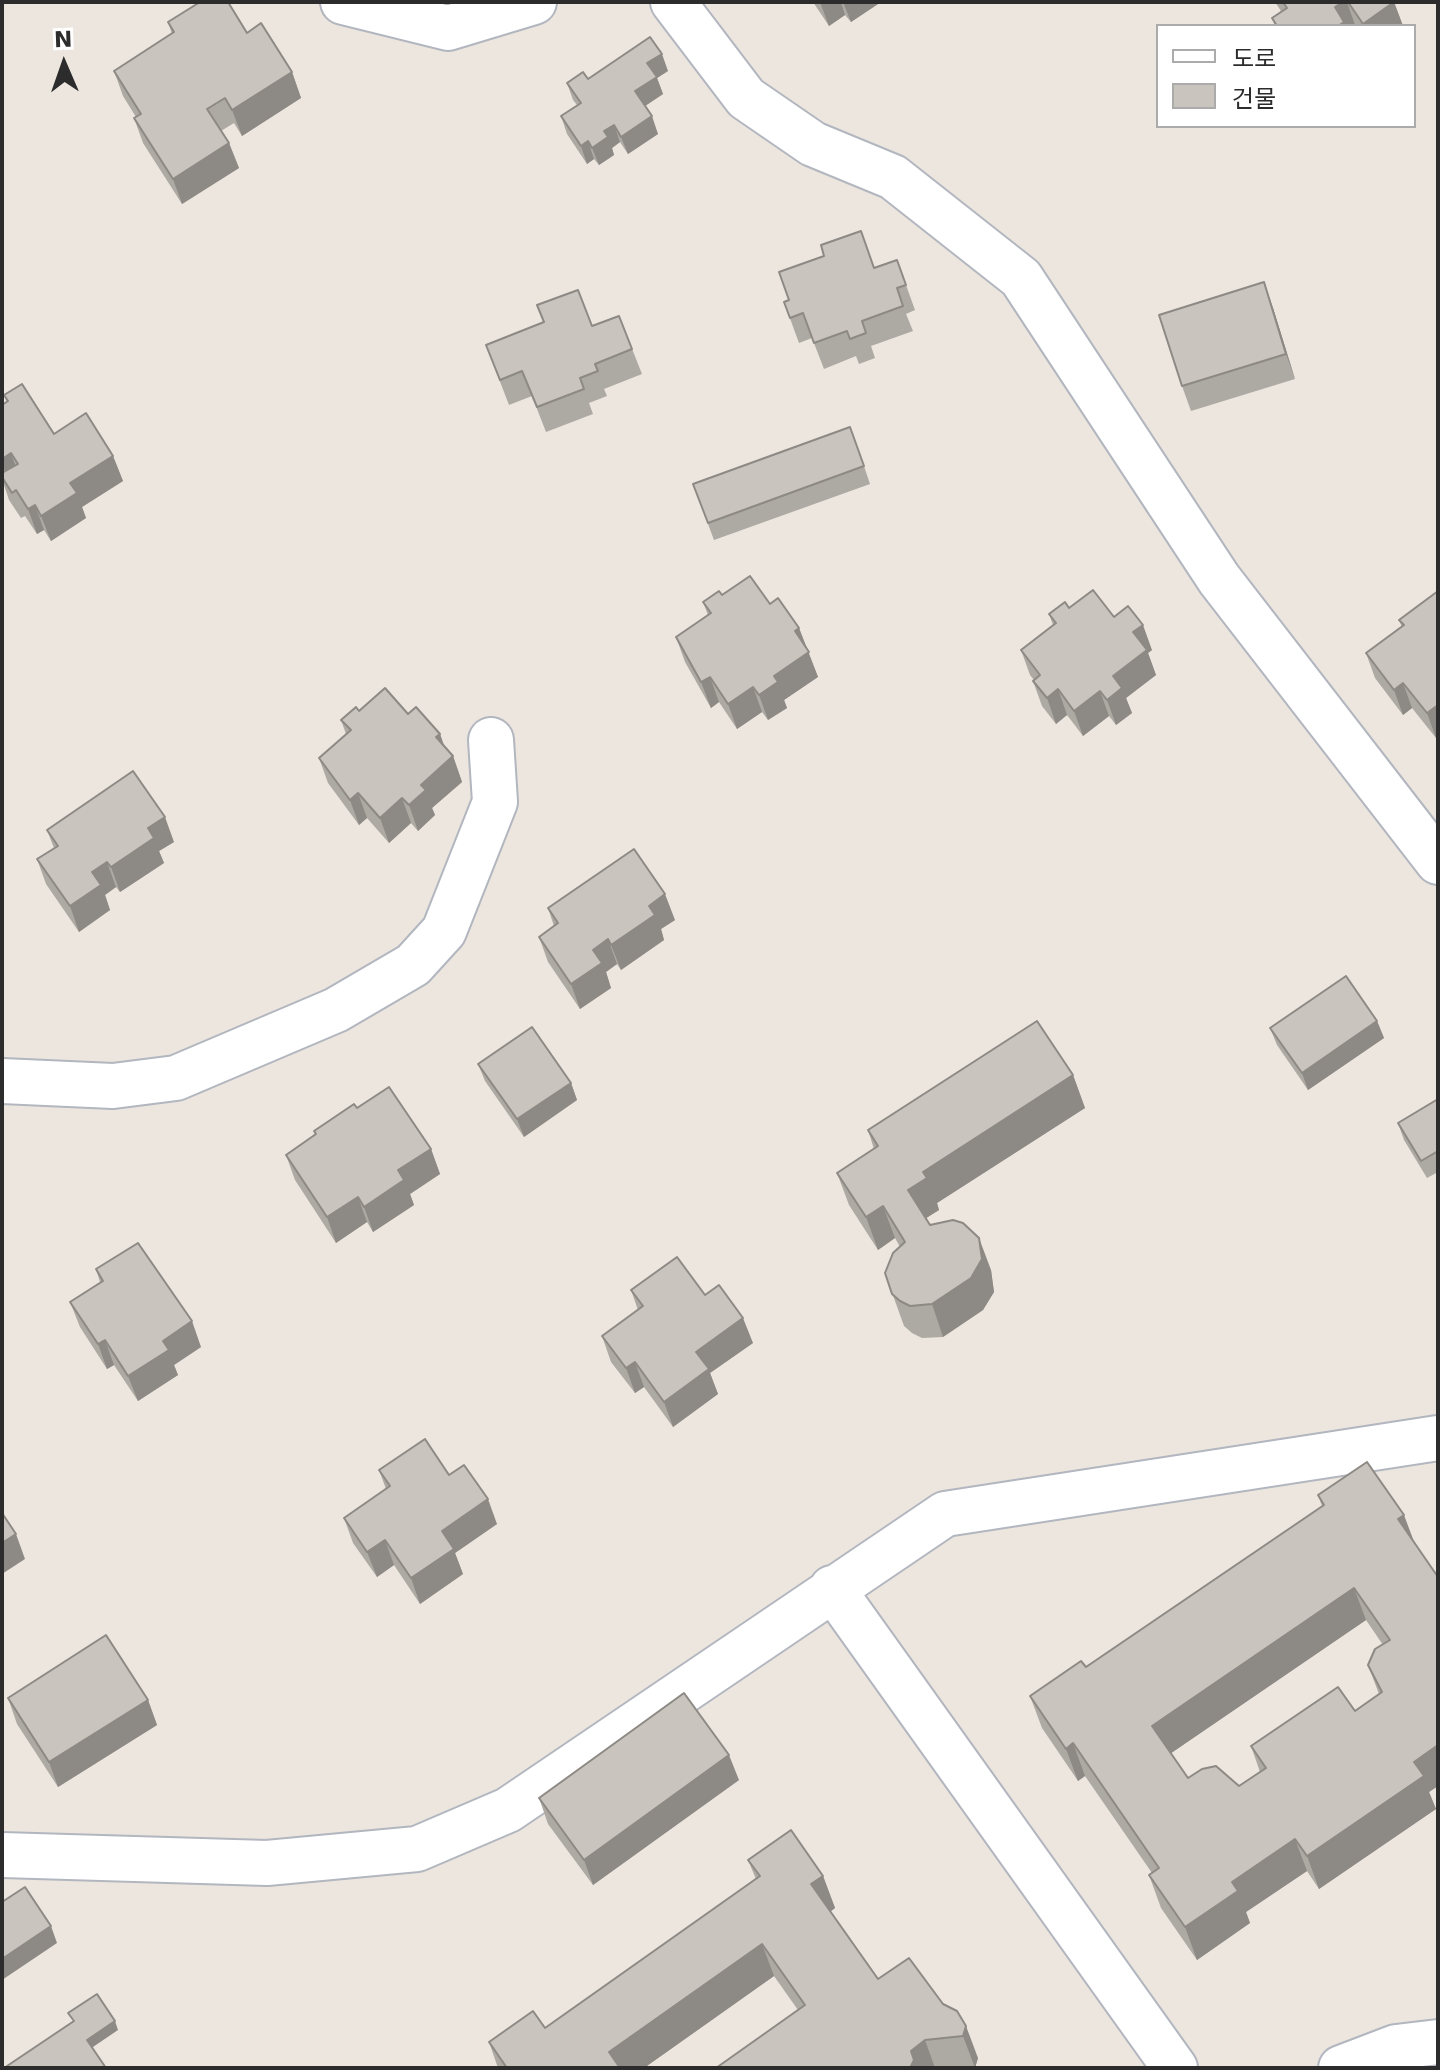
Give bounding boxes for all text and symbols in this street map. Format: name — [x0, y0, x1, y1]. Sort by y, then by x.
north arrow — [24, 24, 104, 104]
legend — [1156, 24, 1416, 128]
text: N — [53, 27, 73, 52]
text: 도로 — [1232, 45, 1276, 73]
text: 건물 — [1232, 85, 1276, 113]

